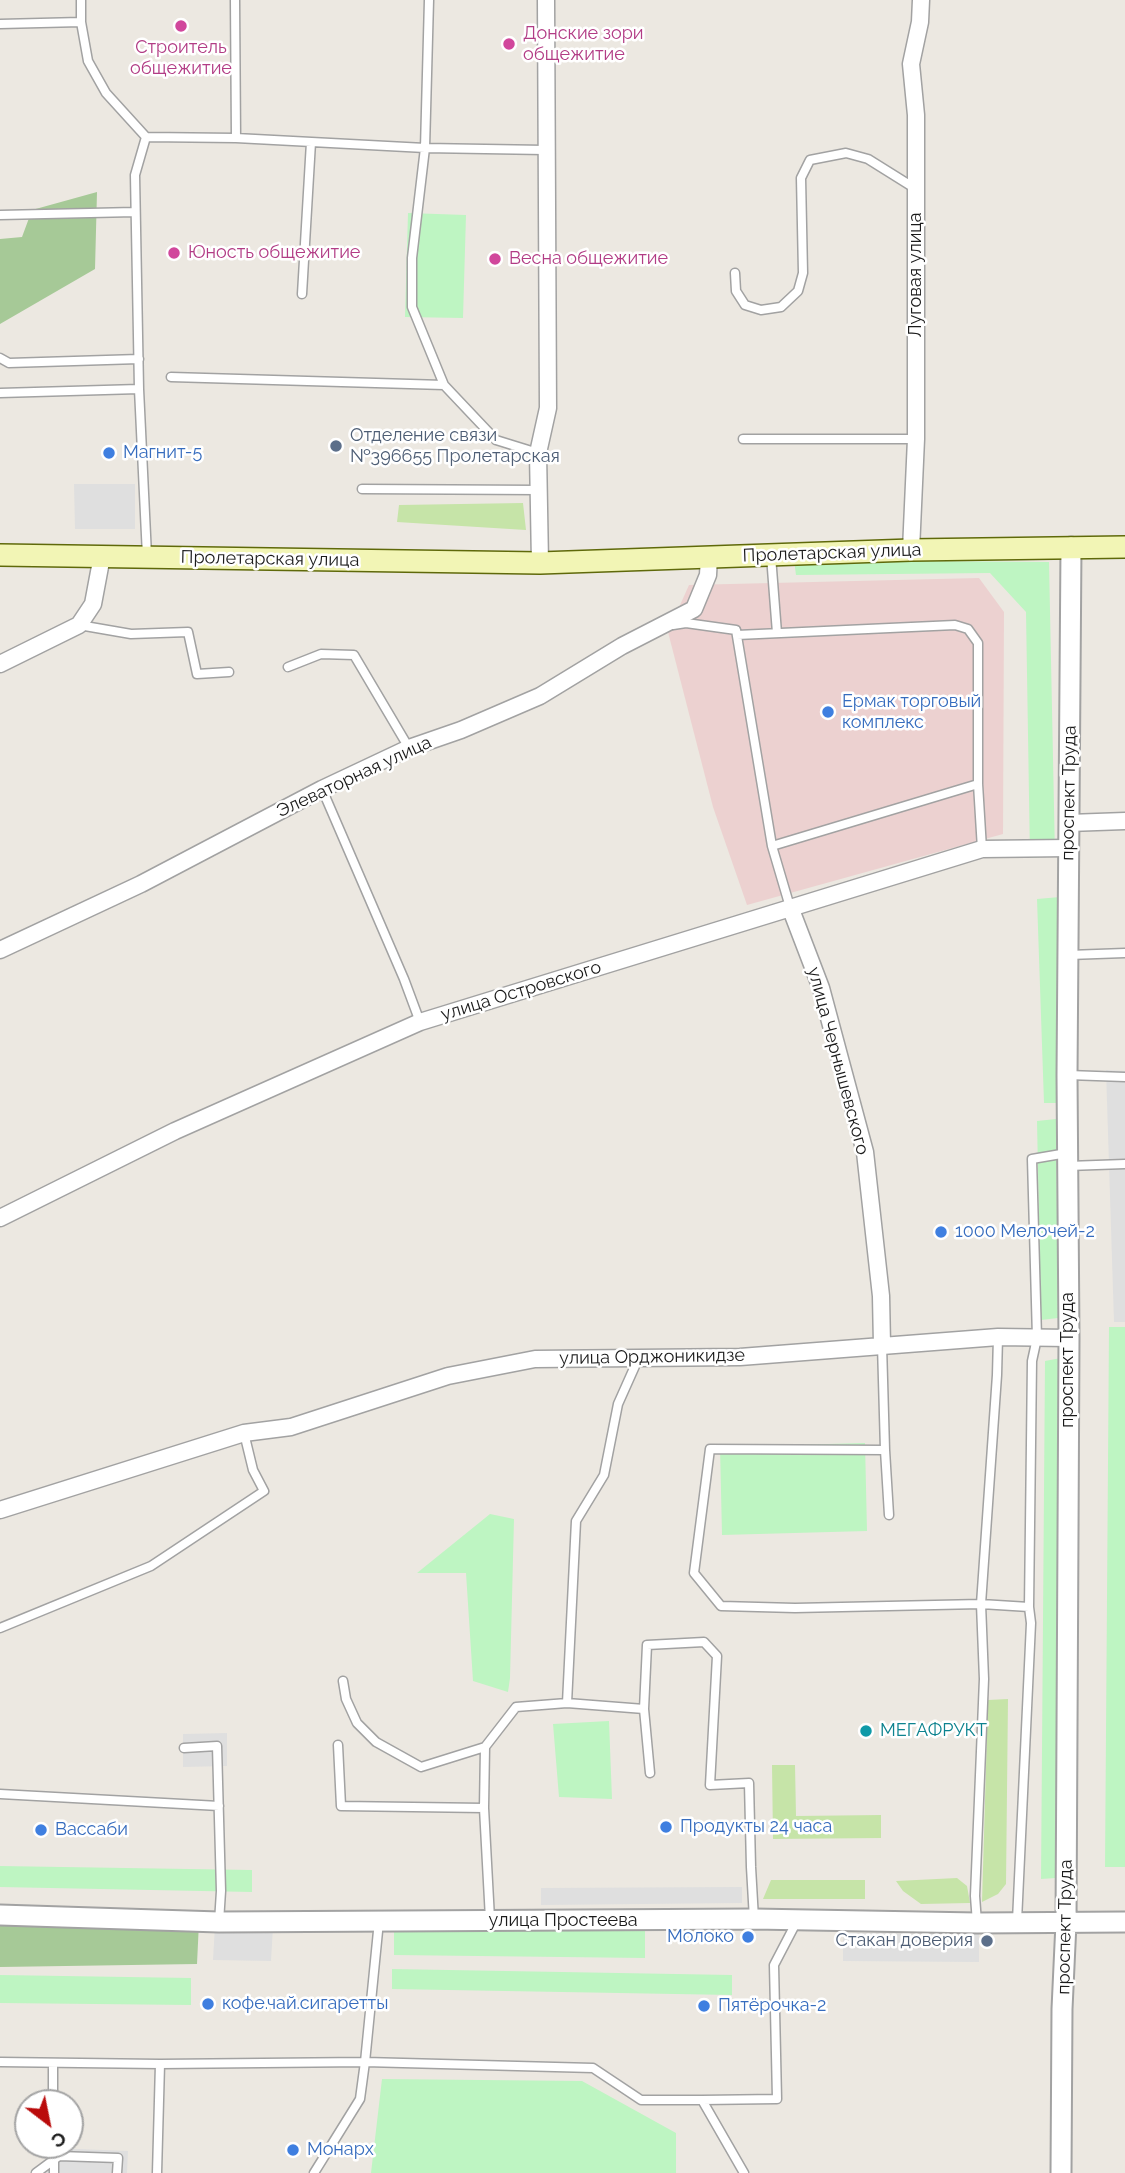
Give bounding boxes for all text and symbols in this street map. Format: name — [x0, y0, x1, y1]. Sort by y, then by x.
marker: Строитель общежитие — [173, 18, 189, 34]
place label: Донские зори общежитие — [523, 23, 644, 66]
marker: Донские зори общежитие — [501, 36, 517, 52]
place label: Строитель общежитие — [130, 37, 232, 80]
street label: Луговая улица — [905, 212, 927, 338]
place label: Юность общежитие — [188, 242, 360, 264]
marker: Юность общежитие — [166, 245, 182, 261]
place label: Весна общежитие — [509, 248, 668, 270]
marker: Весна общежитие — [487, 251, 503, 267]
place label: Отделение связи №396655 Пролетарская — [350, 425, 560, 467]
marker: Отделение связи №396655 Пролетарская — [328, 438, 344, 454]
place label: Магнит-5 — [123, 442, 202, 464]
marker: Магнит-5 — [101, 445, 117, 461]
street label: Пролетарская улица — [742, 539, 922, 567]
street label: Пролетарская улица — [180, 547, 360, 571]
place label: Ермак торговый комплекс — [842, 691, 981, 734]
marker: Ермак торговый комплекс — [820, 704, 836, 720]
street label: проспект Труда — [1057, 725, 1081, 861]
street label: Элеваторная улица — [273, 732, 435, 822]
street label: улица Островского — [438, 956, 604, 1026]
street label: улица Чернышевского — [803, 965, 873, 1157]
place label: 1000 Мелочей-2 — [955, 1221, 1095, 1243]
marker: 1000 Мелочей-2 — [933, 1224, 949, 1240]
street label: проспект Труда — [1057, 1292, 1079, 1428]
street label: улица Орджоникидзе — [559, 1345, 745, 1369]
place label: МЕГАФРУКТ — [880, 1720, 987, 1742]
marker: МЕГАФРУКТ — [858, 1723, 874, 1739]
place label: Продукты 24 часа — [680, 1816, 832, 1838]
place label: Вассаби — [55, 1819, 128, 1841]
marker: Продукты 24 часа — [658, 1819, 674, 1835]
marker: Вассаби — [33, 1822, 49, 1838]
street label: проспект Труда — [1053, 1859, 1077, 1995]
street label: улица Простеева — [488, 1910, 638, 1932]
place label: Молоко — [667, 1926, 734, 1948]
marker: Молоко — [740, 1929, 756, 1945]
place label: Стакан доверия — [836, 1930, 973, 1952]
marker: Стакан доверия — [979, 1933, 995, 1949]
place label: кофе.чай.сигаретты — [222, 1993, 388, 2015]
place label: Пятёрочка-2 — [718, 1995, 826, 2017]
marker: кофе.чай.сигаретты — [200, 1996, 216, 2012]
marker: Пятёрочка-2 — [696, 1998, 712, 2014]
north arrow — [14, 2089, 84, 2159]
text: С — [48, 2127, 70, 2153]
place label: Монарх — [307, 2139, 374, 2161]
marker: Монарх — [285, 2142, 301, 2158]

